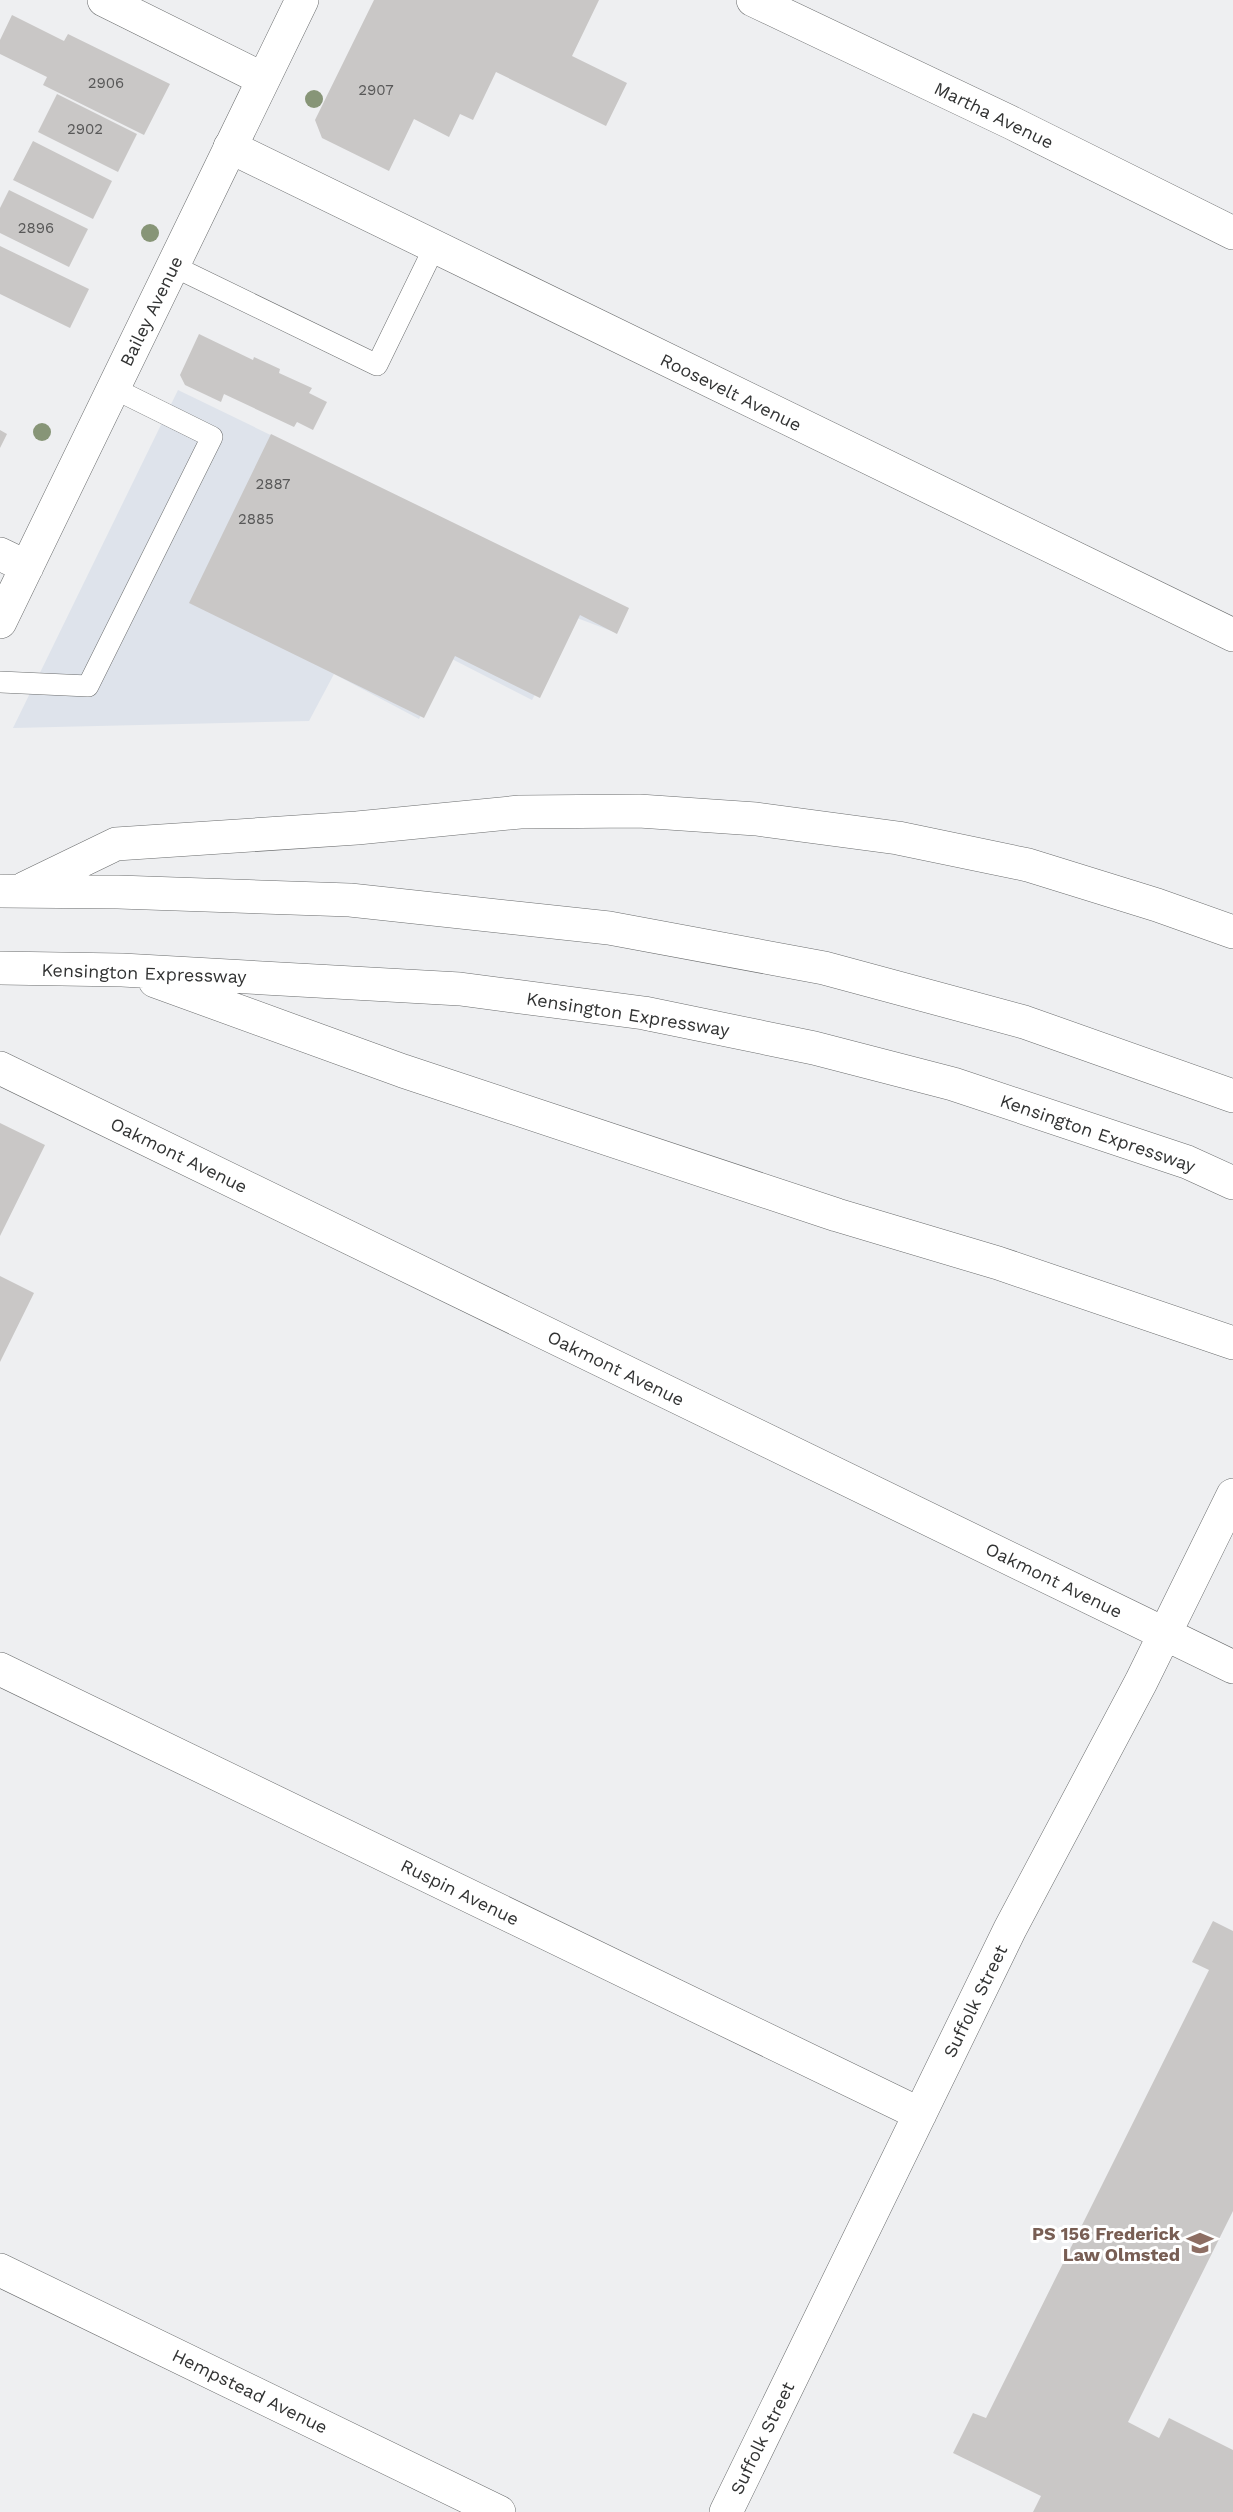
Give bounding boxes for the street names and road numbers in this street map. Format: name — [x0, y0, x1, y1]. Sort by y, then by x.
street label: Martha Avenue — [931, 77, 1057, 153]
street label: Bailey Avenue — [115, 252, 187, 370]
street label: Roosevelt Avenue — [657, 349, 805, 435]
street label: Kensington Expressway — [41, 959, 248, 987]
street label: Kensington Expressway — [525, 988, 732, 1041]
street label: Kensington Expressway — [998, 1090, 1199, 1177]
street label: Oakmont Avenue — [107, 1113, 251, 1197]
street label: Oakmont Avenue — [544, 1326, 688, 1410]
street label: Oakmont Avenue — [982, 1538, 1126, 1622]
street label: Ruspin Avenue — [398, 1854, 522, 1930]
street label: Suffolk Street — [939, 1941, 1012, 2061]
street label: Hempstead Avenue — [169, 2344, 331, 2438]
street label: Suffolk Street — [726, 2378, 799, 2498]

